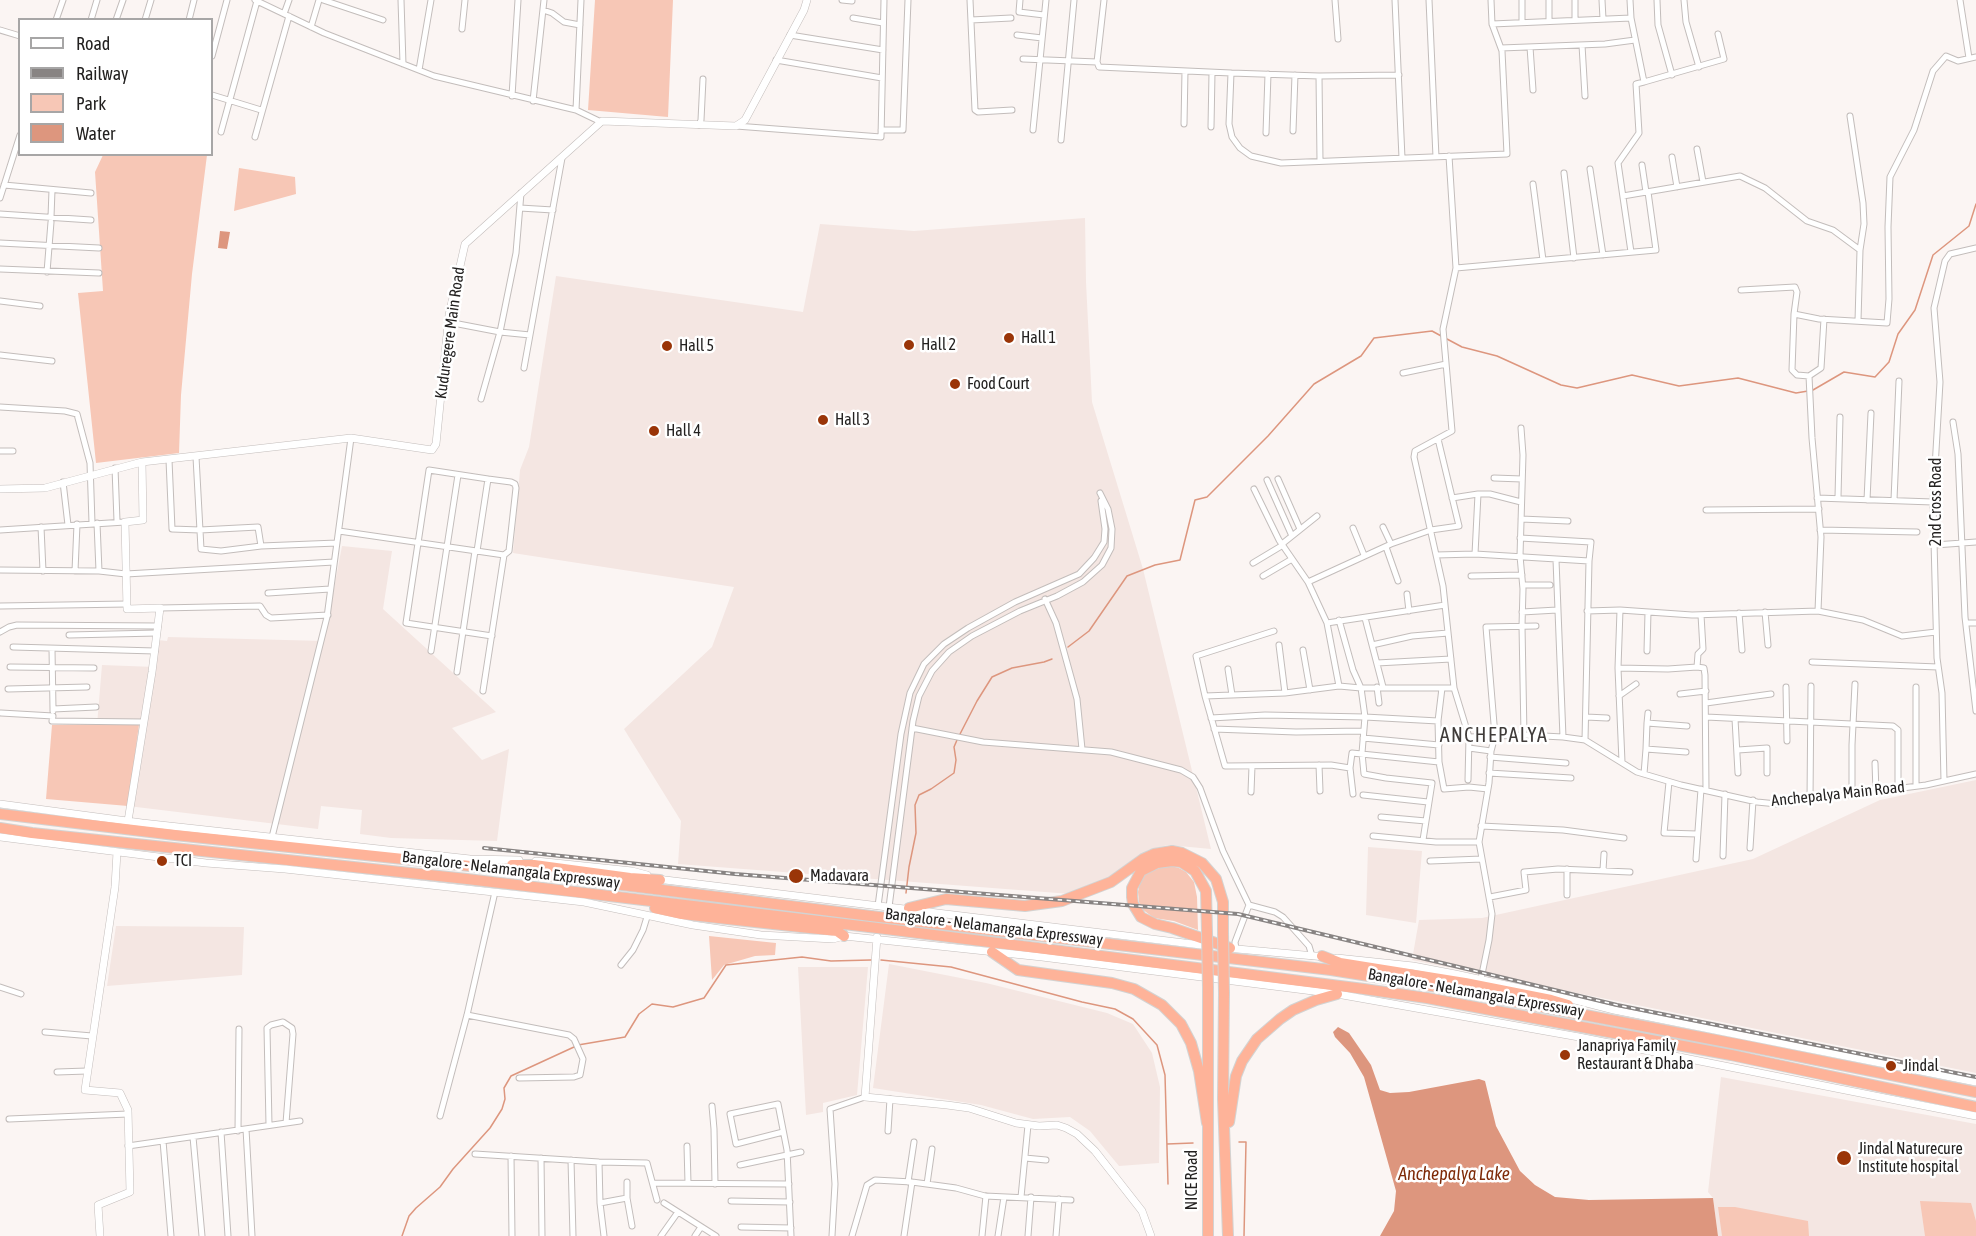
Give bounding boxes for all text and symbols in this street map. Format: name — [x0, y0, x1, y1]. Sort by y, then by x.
legend — [18, 18, 213, 156]
text: Road — [76, 33, 110, 54]
text: Railway — [76, 63, 128, 84]
text: Park — [76, 93, 106, 114]
text: Water — [76, 123, 115, 144]
street label: Kuduregere Main Road — [431, 266, 469, 400]
place label: Hall 1 — [1021, 328, 1056, 348]
marker: Hall 1 — [1002, 331, 1016, 345]
place label: Hall 2 — [921, 335, 956, 355]
place label: Hall 5 — [679, 336, 714, 356]
marker: Hall 2 — [902, 338, 916, 352]
marker: Hall 5 — [660, 339, 674, 353]
place label: Food Court — [967, 374, 1030, 394]
marker: Food Court — [948, 377, 962, 391]
place label: Hall 3 — [835, 410, 870, 430]
marker: Hall 3 — [816, 413, 830, 427]
place label: Hall 4 — [666, 421, 701, 441]
marker: Hall 4 — [647, 424, 661, 438]
street label: 2nd Cross Road — [1926, 458, 1946, 546]
district label: ANCHEPALYA — [1440, 724, 1548, 748]
street label: Anchepalya Main Road — [1770, 777, 1906, 811]
street label: Bangalore - Nelamangala Expressway — [401, 847, 621, 893]
place label: TCI — [174, 851, 192, 871]
marker: TCI — [155, 854, 169, 868]
place label: Madavara — [810, 866, 869, 886]
marker: Madavara — [787, 867, 805, 885]
street label: Bangalore - Nelamangala Expressway — [884, 904, 1104, 950]
street label: Bangalore - Nelamangala Expressway — [1366, 965, 1586, 1021]
place label: Janapriya Family Restaurant & Dhaba — [1577, 1036, 1694, 1074]
marker: Janapriya Family Restaurant & Dhaba — [1558, 1048, 1572, 1062]
place label: Jindal — [1903, 1056, 1939, 1076]
marker: Jindal — [1884, 1059, 1898, 1073]
place label: Jindal Naturecure Institute hospital — [1858, 1139, 1963, 1177]
marker: Jindal Naturecure Institute hospital — [1835, 1149, 1853, 1167]
street label: NICE Road — [1182, 1150, 1202, 1210]
water label: Anchepalya Lake — [1398, 1163, 1510, 1185]

